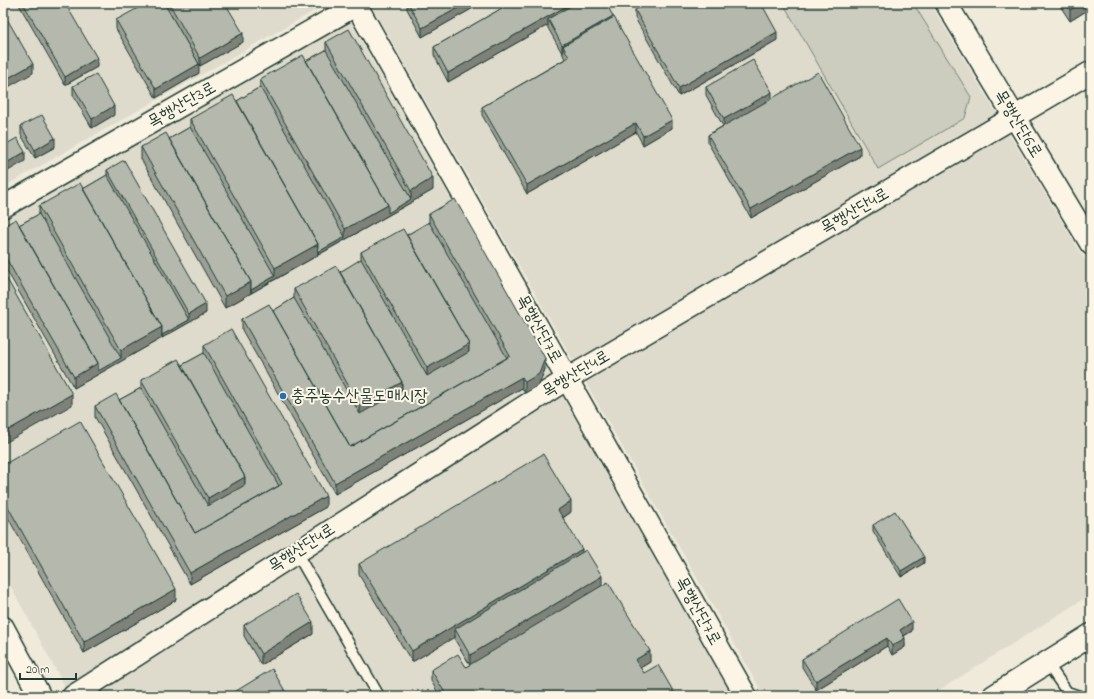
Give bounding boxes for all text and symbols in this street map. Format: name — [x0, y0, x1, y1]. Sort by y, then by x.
street label: 목행산단3로 — [143, 75, 221, 135]
street label: 목행산단6로 — [988, 85, 1048, 163]
street label: 목행산단4로 — [816, 181, 894, 241]
street label: 목행산단7로 — [510, 290, 568, 368]
street label: 목행산단4로 — [537, 344, 615, 404]
place label: 충주농수산물도매시장 — [291, 384, 428, 409]
marker: 충주농수산물도매시장 — [278, 391, 288, 401]
street label: 목행산단4로 — [264, 517, 340, 579]
street label: 목행산단7로 — [669, 572, 727, 650]
scale bar — [20, 655, 76, 681]
text: 20 m — [26, 661, 49, 679]

